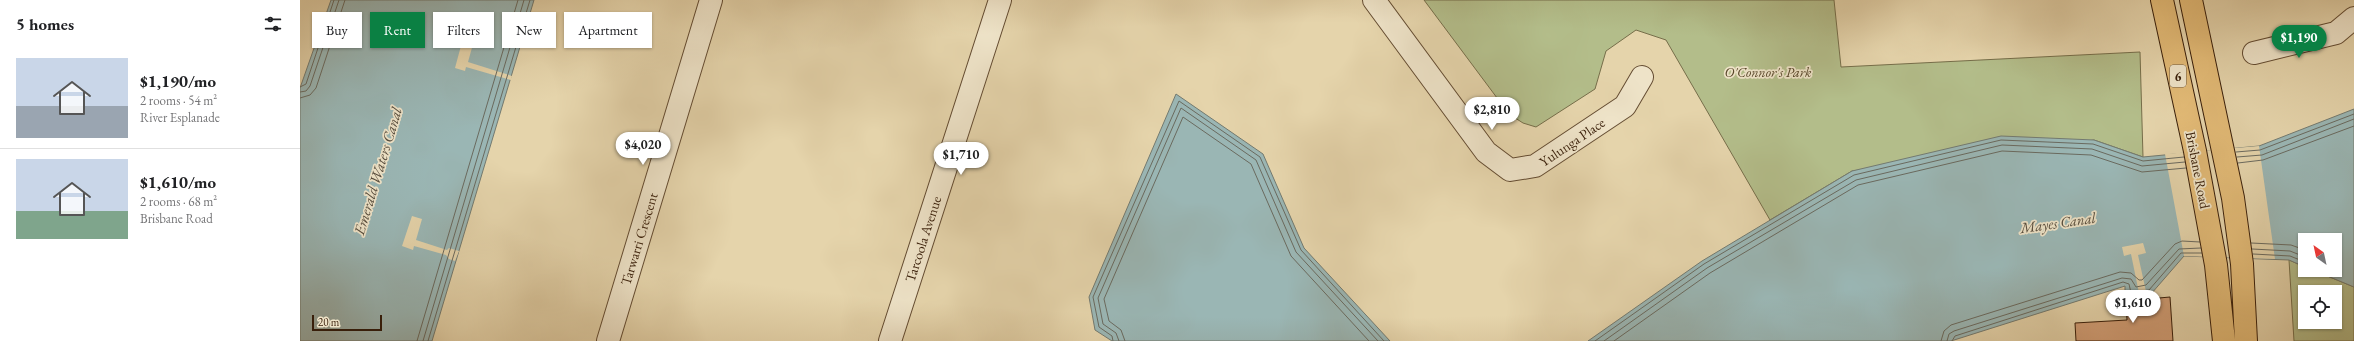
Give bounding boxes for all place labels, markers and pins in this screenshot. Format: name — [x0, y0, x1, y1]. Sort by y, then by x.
pin: $1,190 — [2266, 25, 2332, 59]
pin: $2,810 — [1459, 97, 1525, 131]
pin: $4,020 — [610, 132, 676, 166]
pin: $1,710 — [928, 142, 994, 176]
pin: $1,610 — [2100, 290, 2166, 324]

